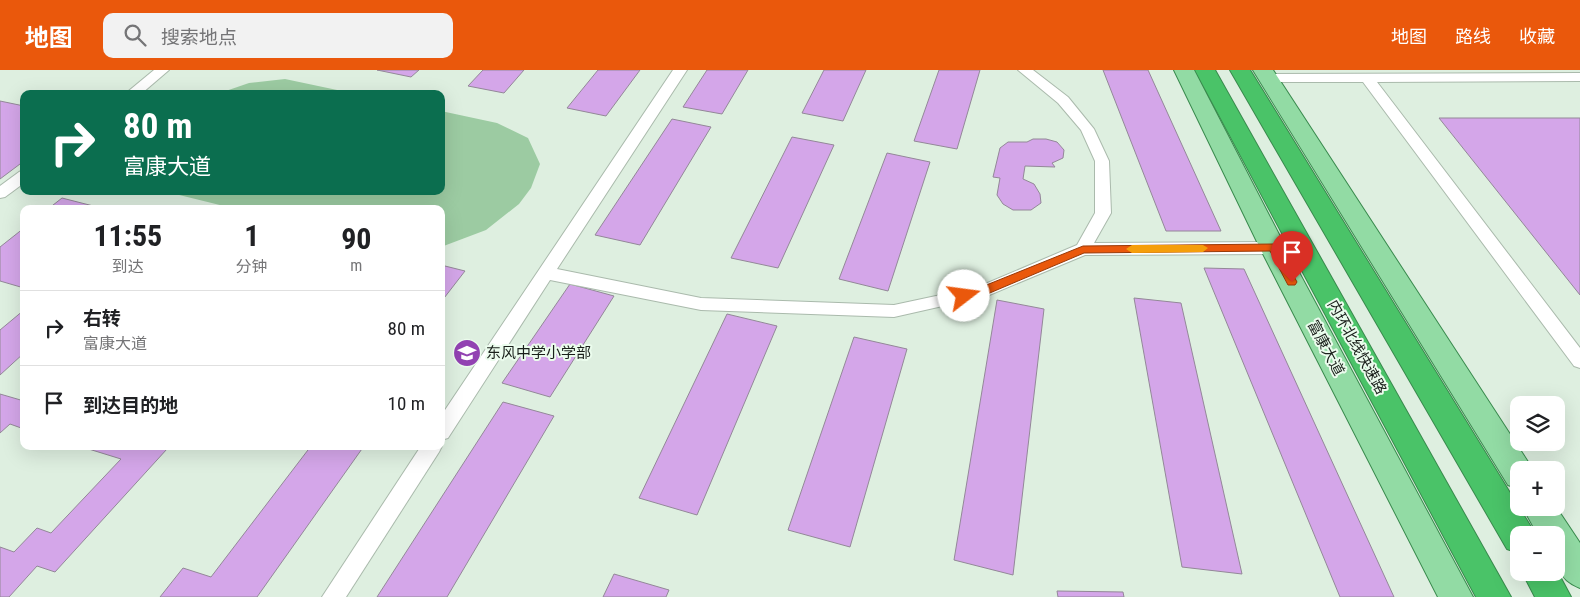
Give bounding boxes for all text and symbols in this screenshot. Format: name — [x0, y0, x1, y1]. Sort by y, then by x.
search box — [103, 13, 453, 58]
icon: search — [121, 21, 149, 49]
text: 地图 — [25, 24, 73, 52]
text: 搜索地点 — [161, 26, 237, 49]
text: 地图 — [1391, 26, 1427, 47]
text: 路线 — [1455, 26, 1491, 47]
text: 收藏 — [1519, 26, 1555, 47]
text: 80 m — [123, 106, 192, 147]
icon: right — [40, 110, 105, 175]
text: 富康大道 — [123, 154, 211, 179]
text: 11:55 — [93, 218, 162, 253]
text: 1 — [244, 218, 259, 253]
text: 90 — [341, 221, 372, 256]
pin — [1271, 231, 1313, 282]
icon: arrive — [1278, 238, 1306, 266]
text: m — [350, 256, 362, 275]
text: 到达 — [112, 257, 144, 276]
text: 分钟 — [236, 257, 268, 276]
position arrow — [937, 269, 989, 321]
street label: 内环北线快速路 — [1324, 297, 1390, 397]
text: 右转 — [83, 307, 121, 330]
icon: right — [40, 314, 68, 342]
text: 80 m — [388, 317, 425, 340]
street label: 富康大道 — [1304, 317, 1348, 379]
text: 富康大道 — [83, 334, 147, 353]
school or university icon: 东风中学小学部 — [452, 338, 482, 368]
place label: 东风中学小学部 — [486, 344, 591, 362]
icon: arrive — [40, 389, 68, 417]
text: 10 m — [388, 392, 425, 415]
text: 到达目的地 — [83, 394, 178, 417]
map controls — [1510, 396, 1565, 581]
button: layers — [1510, 396, 1565, 451]
button: + — [1510, 461, 1565, 516]
button: − — [1510, 526, 1565, 581]

